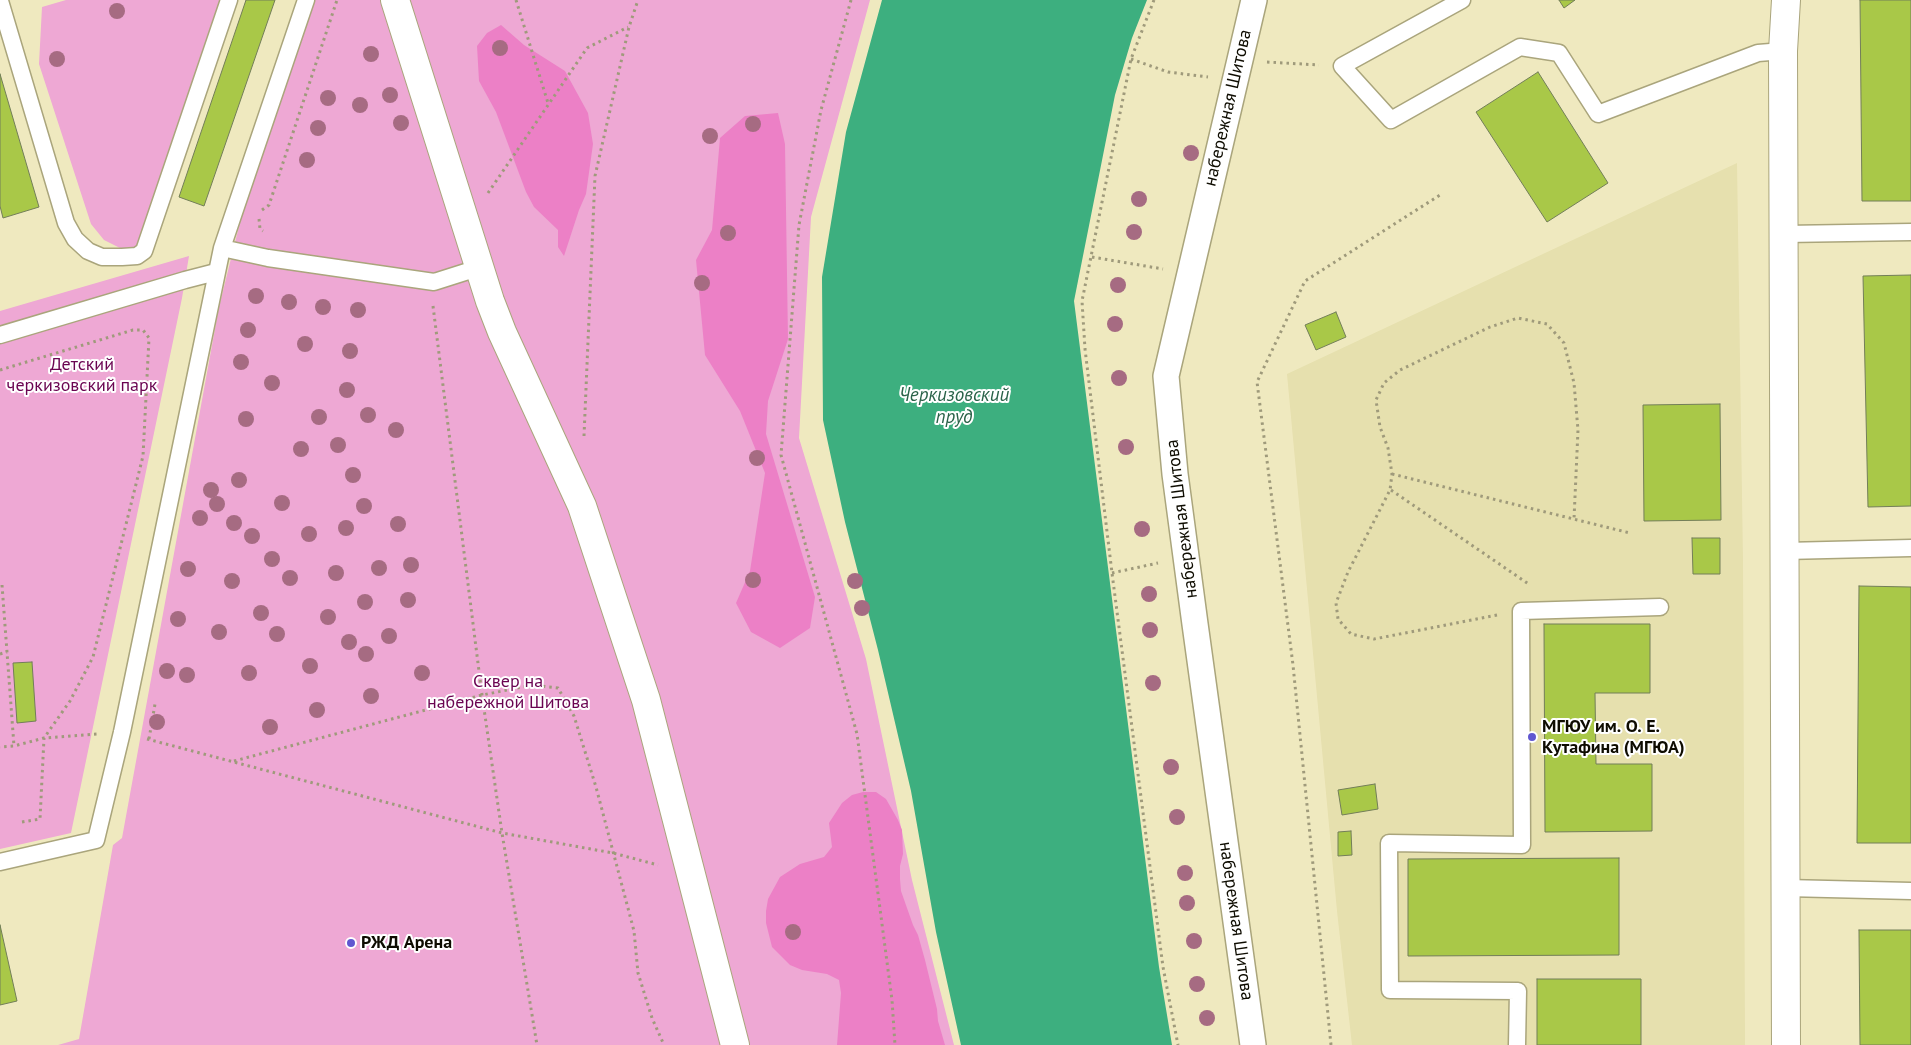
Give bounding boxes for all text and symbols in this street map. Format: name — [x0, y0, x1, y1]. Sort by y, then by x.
street label: набережная Шитова — [1199, 28, 1257, 188]
park label: Детский черкизовский парк — [7, 354, 157, 396]
water label: Черкизовский пруд — [899, 385, 1009, 429]
street label: набережная Шитова — [1162, 438, 1202, 600]
park label: Сквер на набережной Шитова — [427, 671, 589, 714]
place label: МГЮУ им. О. Е. Кутафина (МГЮА) — [1542, 716, 1685, 759]
marker: МГЮУ им. О. Е. Кутафина (МГЮА) — [1526, 731, 1538, 743]
street label: набережная Шитова — [1214, 840, 1258, 1002]
place label: РЖД Арена — [361, 932, 452, 954]
marker: РЖД Арена — [345, 937, 357, 949]

